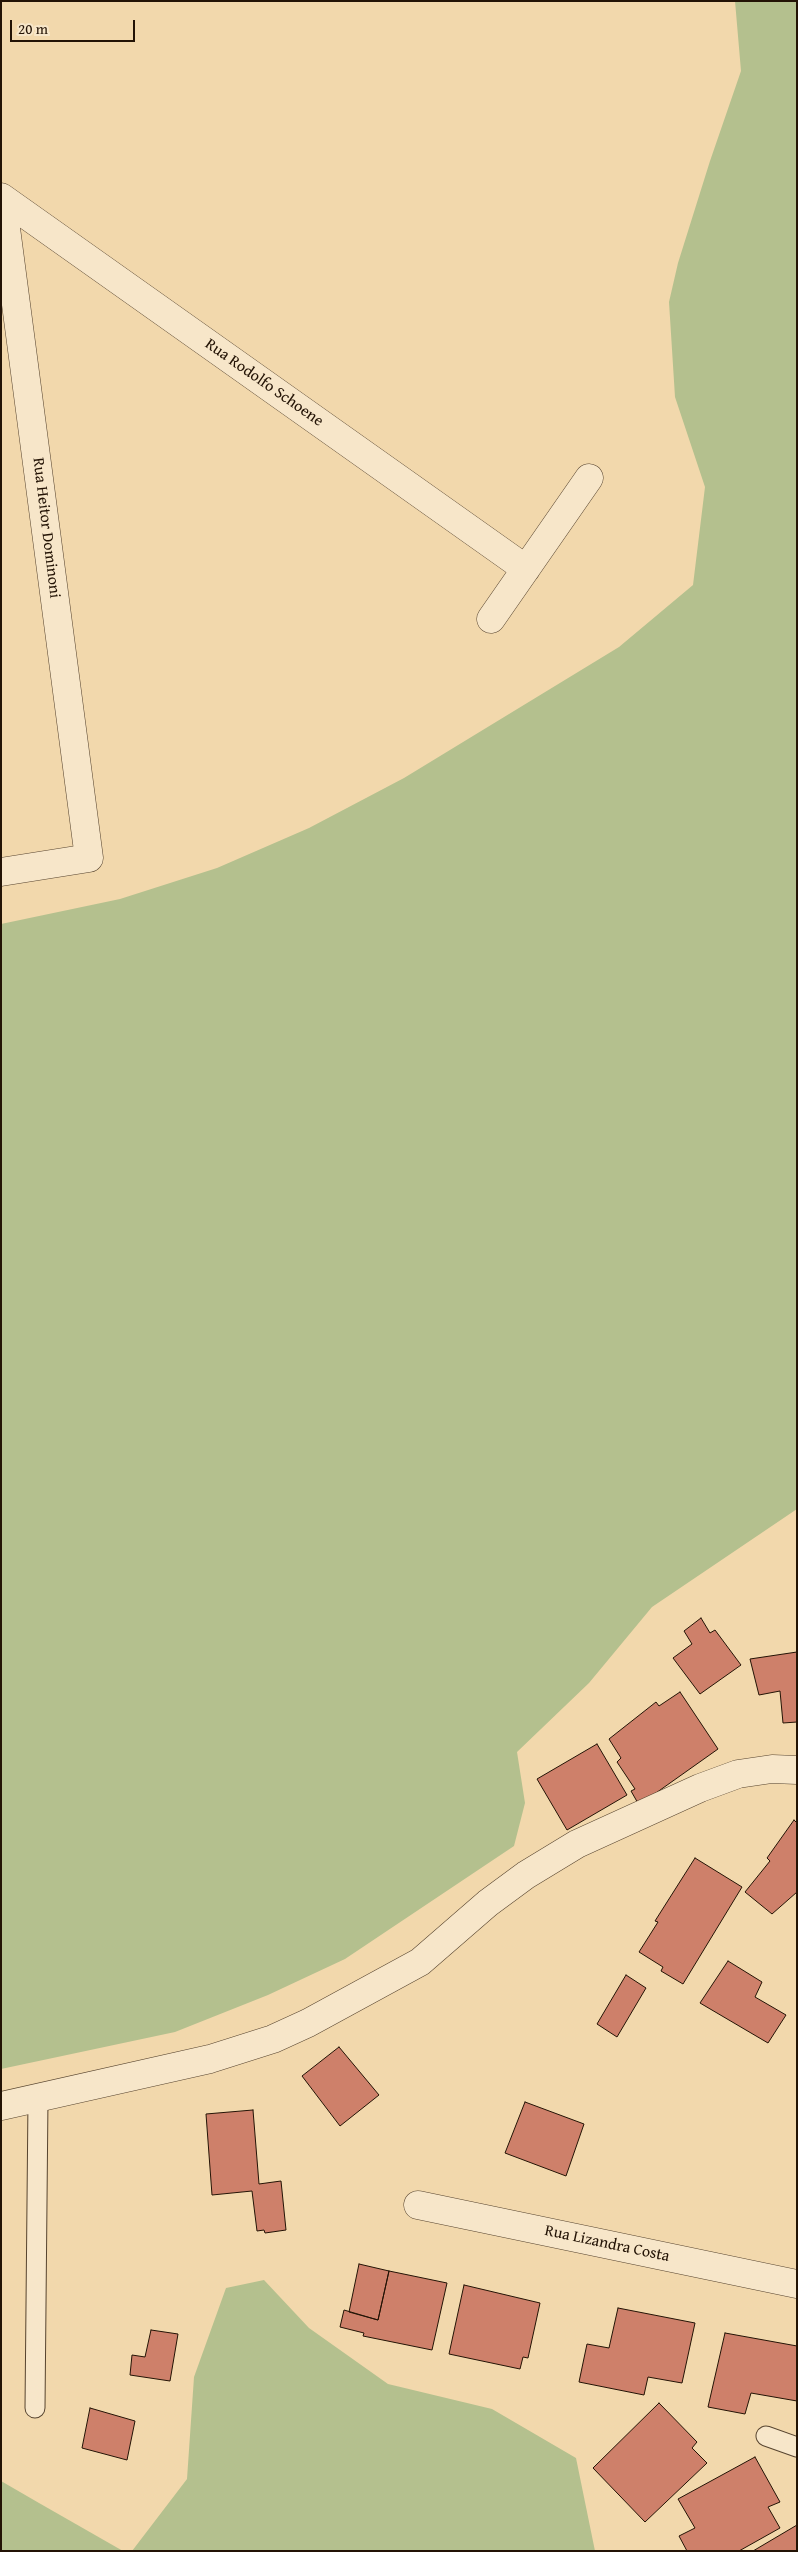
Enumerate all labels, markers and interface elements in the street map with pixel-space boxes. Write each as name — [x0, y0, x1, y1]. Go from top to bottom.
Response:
scale bar — [12, 10, 138, 42]
text: 20 m — [18, 18, 48, 39]
street label: Rua Rodolfo Schoene — [201, 335, 327, 431]
street label: Rua Heitor Dominoni — [28, 457, 64, 599]
street label: Rua Lizandra Costa — [543, 2221, 671, 2267]

